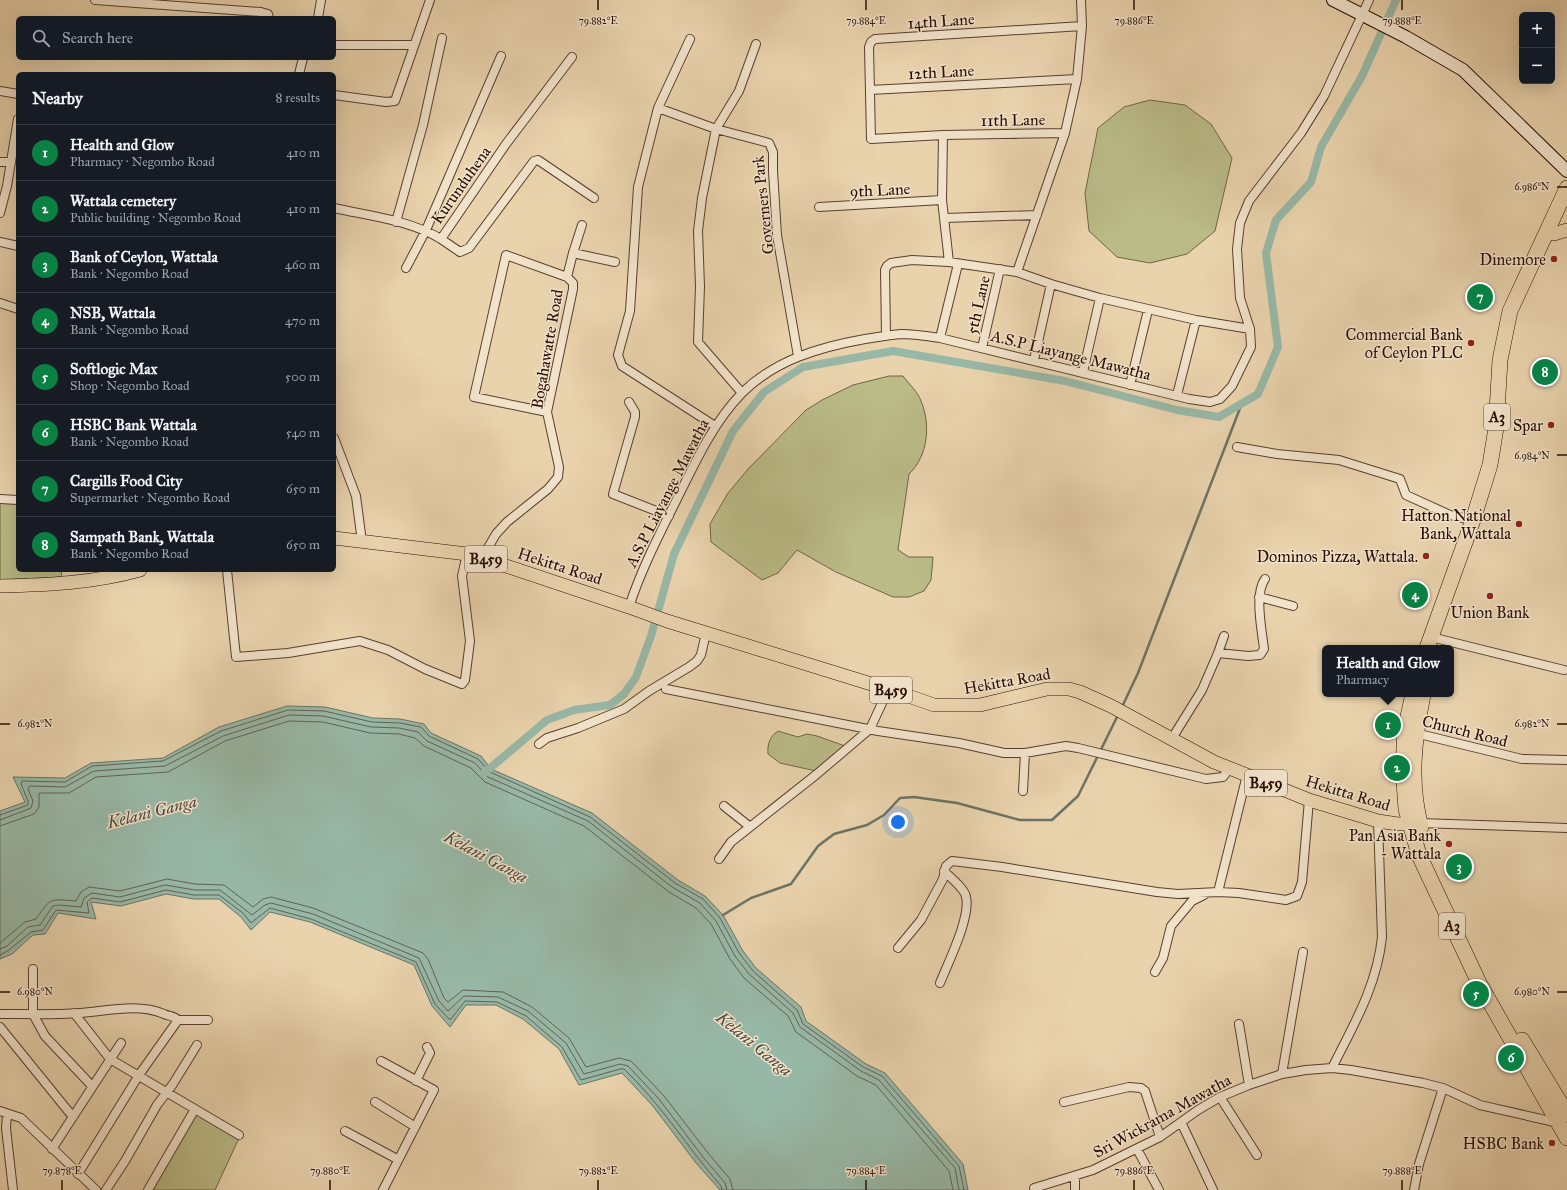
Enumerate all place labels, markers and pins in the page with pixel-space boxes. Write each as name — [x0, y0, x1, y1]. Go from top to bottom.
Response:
place label: Dinemore — [1480, 250, 1546, 269]
marker: Dinemore — [1549, 254, 1559, 264]
pin: 7 — [1467, 282, 1493, 312]
place label: Commercial Bank of Ceylon PLC — [1345, 325, 1464, 362]
marker: Commercial Bank of Ceylon PLC — [1466, 338, 1476, 348]
pin: 8 — [1532, 357, 1558, 387]
place label: Spar — [1513, 416, 1543, 435]
marker: Spar — [1546, 420, 1556, 430]
place label: Hatton National Bank, Wattala — [1401, 506, 1512, 543]
marker: Hatton National Bank, Wattala — [1514, 519, 1524, 529]
place label: Dominos Pizza, Wattala. — [1256, 547, 1418, 566]
marker: Dominos Pizza, Wattala. — [1421, 551, 1431, 561]
pin: 4 — [1402, 580, 1428, 610]
marker: Union Bank — [1485, 591, 1495, 601]
place label: Union Bank — [1451, 603, 1530, 622]
pin: 1 — [1375, 710, 1401, 740]
pin: 2 — [1384, 753, 1410, 783]
place label: Pan Asia Bank - Wattala — [1349, 826, 1442, 863]
marker: Pan Asia Bank - Wattala — [1444, 839, 1454, 849]
pin: 3 — [1446, 852, 1472, 882]
pin: 5 — [1463, 979, 1489, 1009]
pin: 6 — [1498, 1043, 1524, 1073]
place label: HSBC Bank — [1463, 1134, 1545, 1153]
marker: HSBC Bank — [1547, 1138, 1557, 1148]

